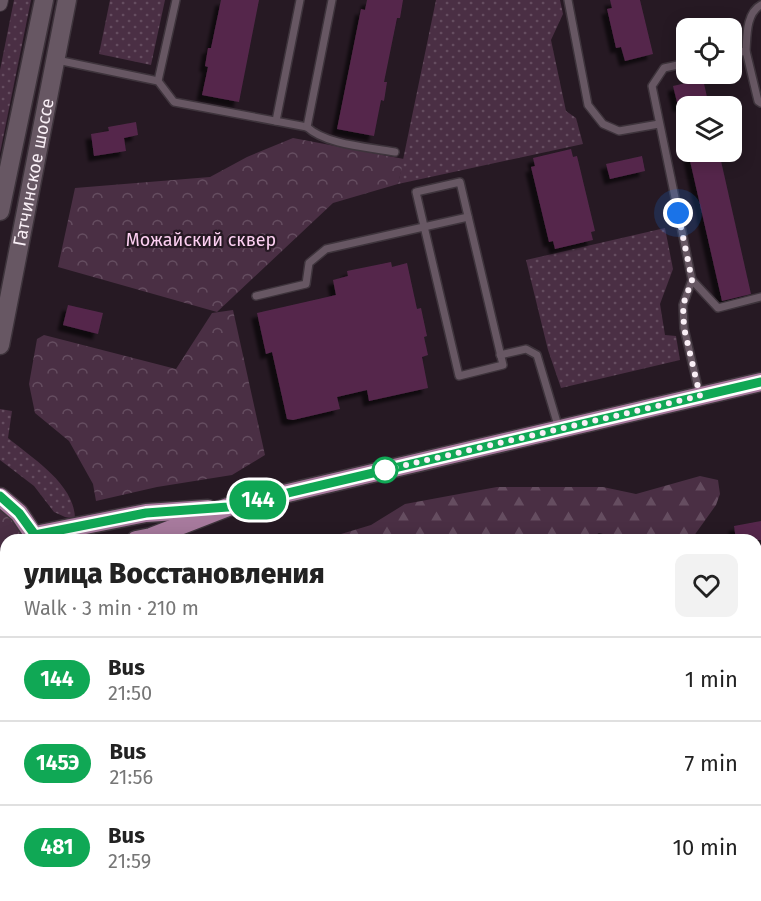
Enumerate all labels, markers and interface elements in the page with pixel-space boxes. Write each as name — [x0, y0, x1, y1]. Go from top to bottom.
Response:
map controls — [676, 18, 742, 162]
button: locate — [676, 18, 742, 84]
street label: Гатчинское шоссе — [8, 96, 59, 248]
button: layers — [676, 96, 742, 162]
your location — [663, 198, 693, 228]
park label: Можайский сквер — [126, 229, 276, 251]
unlabelled marker — [372, 457, 398, 483]
line badge: 144 — [224, 480, 292, 520]
text: 144 — [241, 487, 275, 513]
button: heart — [675, 554, 738, 617]
text: улица Восстановления — [24, 557, 325, 590]
text: Walk · 3 min · 210 m — [24, 596, 199, 620]
text: Bus — [108, 654, 145, 681]
text: 144 — [40, 666, 74, 692]
text: 1 min — [685, 666, 738, 693]
text: 21:50 — [108, 681, 152, 705]
text: Bus — [109, 738, 146, 765]
text: 145Э — [36, 750, 79, 776]
text: 7 min — [684, 750, 738, 777]
text: 21:56 — [109, 765, 153, 789]
text: Bus — [108, 822, 145, 849]
text: 481 — [40, 834, 74, 860]
text: 10 min — [672, 834, 738, 861]
text: 21:59 — [108, 849, 151, 873]

